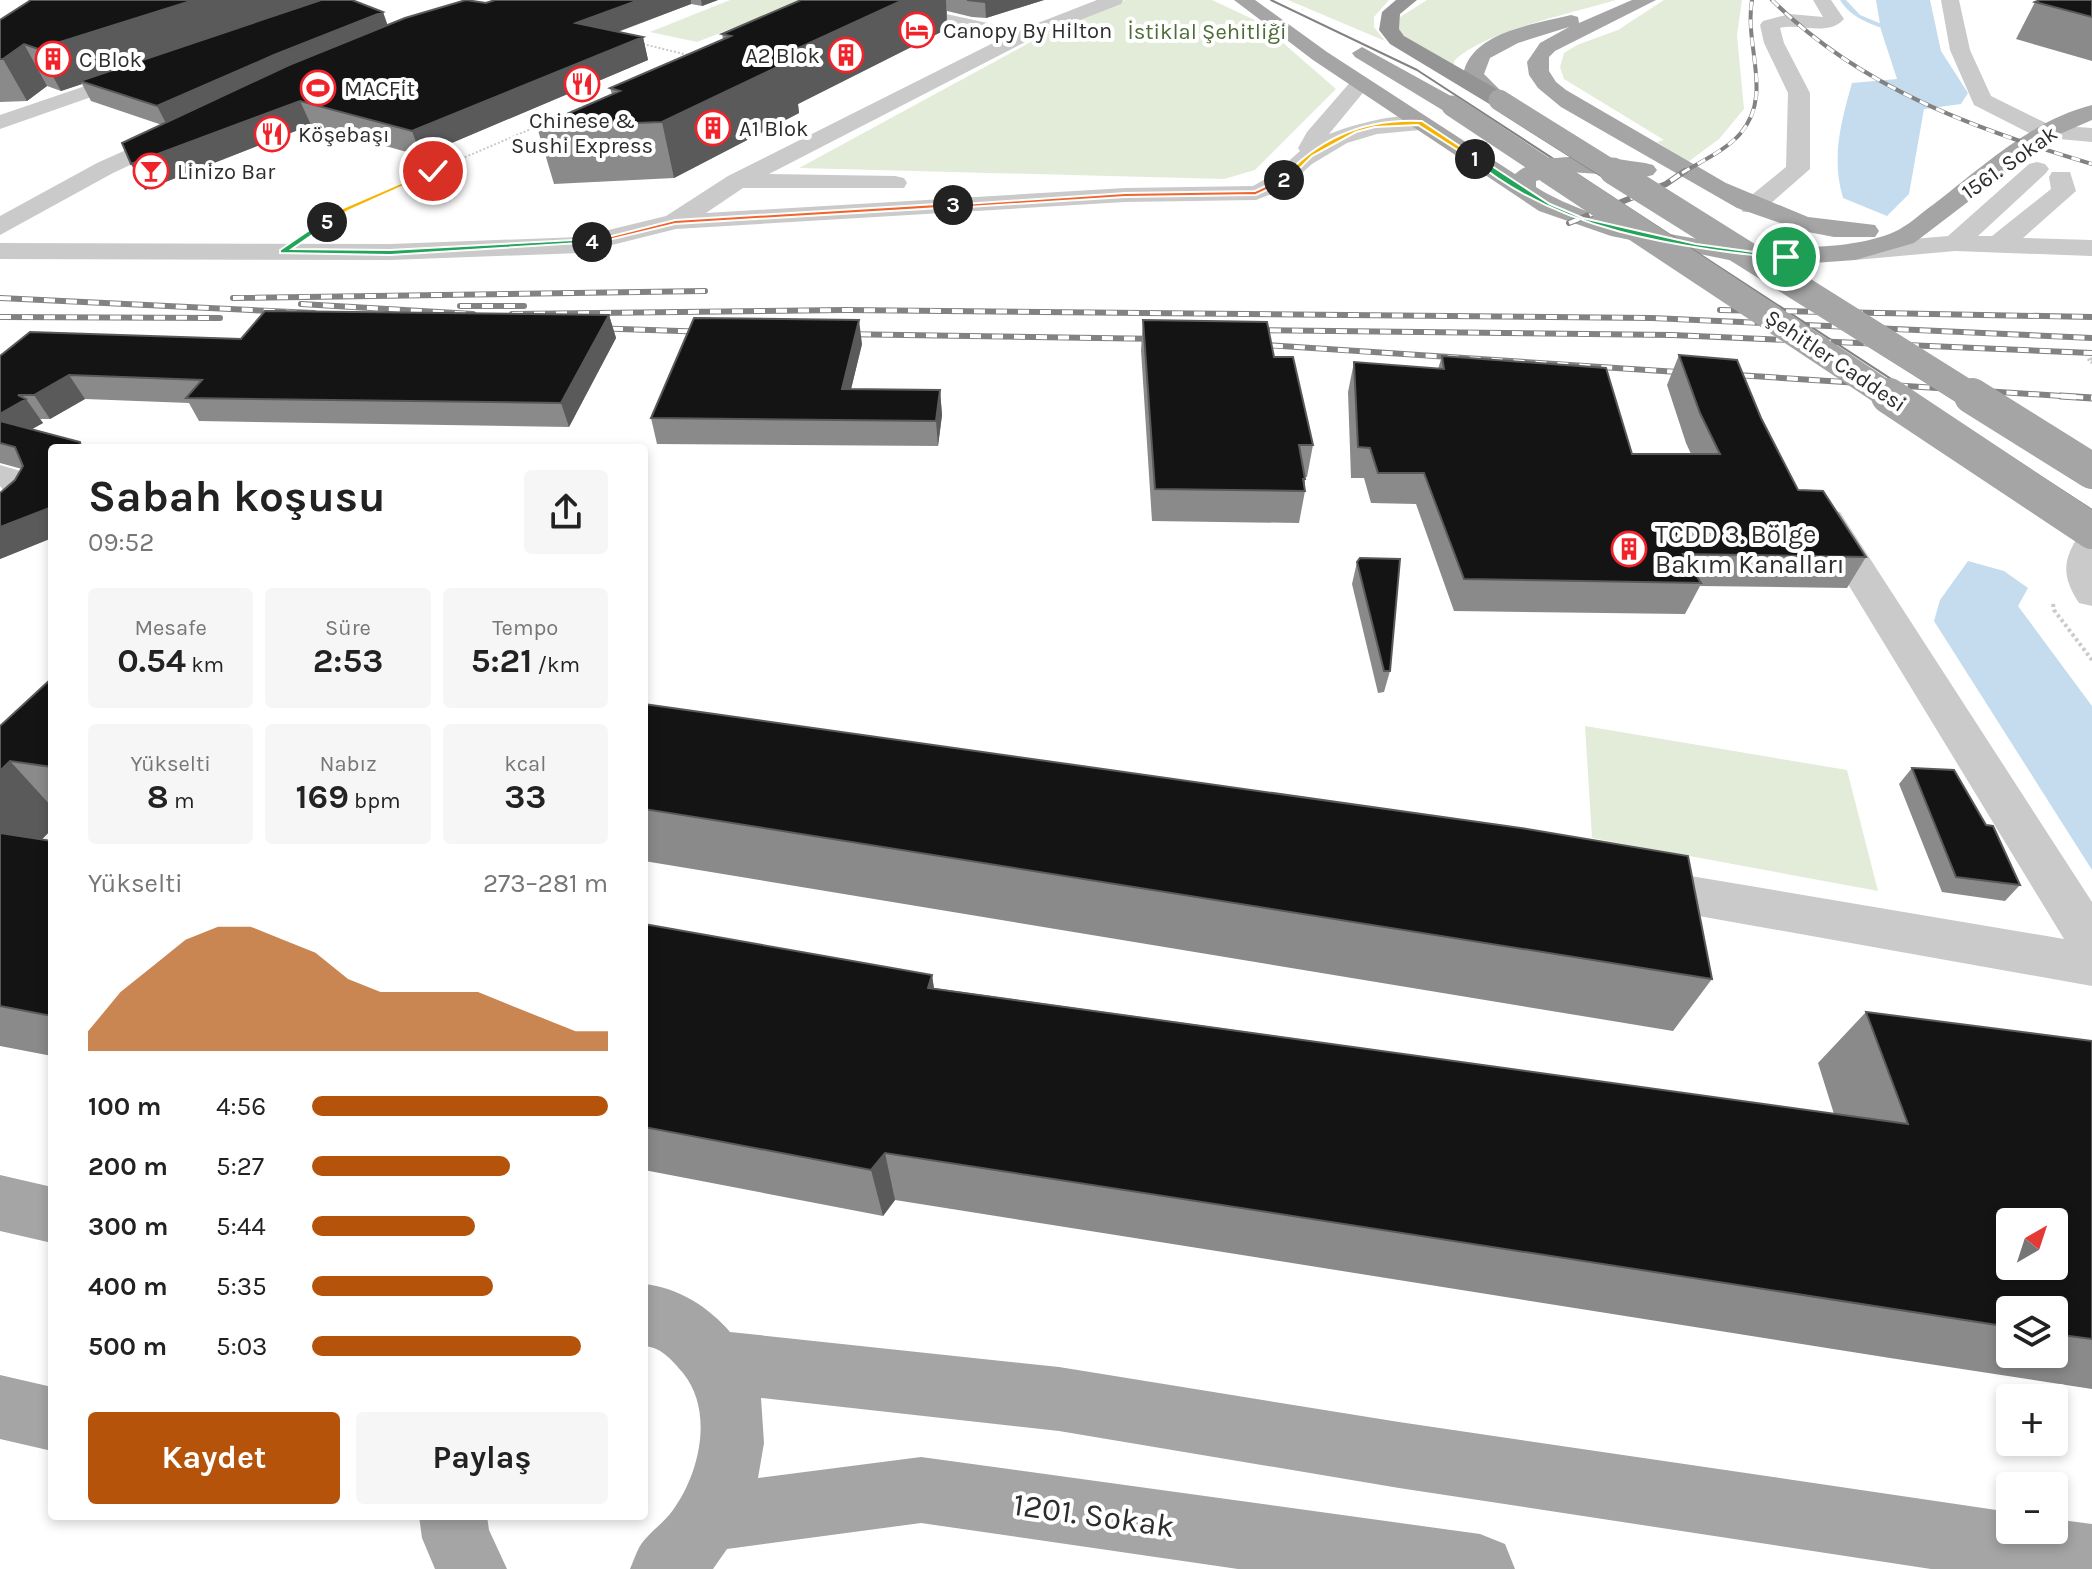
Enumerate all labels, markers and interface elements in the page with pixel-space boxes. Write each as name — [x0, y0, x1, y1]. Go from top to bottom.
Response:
hotel icon: Canopy By Hilton — [898, 11, 936, 49]
place label: Canopy By Hilton — [943, 18, 1112, 44]
park label: İstiklal Şehitliği — [1128, 19, 1287, 45]
building icon: A2 Blok — [827, 36, 865, 74]
building icon: C Blok — [34, 40, 72, 78]
place label: A2 Blok — [745, 43, 820, 69]
place label: C Blok — [79, 47, 142, 73]
restaurant icon: Chinese & Sushi Express — [563, 65, 601, 103]
sports icon: MACFit — [299, 69, 337, 107]
place label: MACFit — [344, 76, 415, 102]
place label: Chinese & Sushi Express — [511, 108, 653, 159]
building icon: A1 Blok — [694, 109, 732, 147]
restaurant icon: Köşebaşı — [253, 115, 291, 153]
place label: A1 Blok — [739, 116, 808, 142]
street label: 1561. Sokak — [1957, 120, 2062, 205]
place label: Köşebaşı — [298, 122, 390, 148]
pin — [399, 137, 467, 205]
pin: 1 — [1455, 139, 1495, 179]
text: 1 — [1471, 146, 1479, 172]
icon: check — [411, 149, 455, 193]
bar icon: Linizo Bar — [132, 152, 170, 190]
place label: Linizo Bar — [177, 159, 275, 185]
pin: 2 — [1264, 160, 1304, 200]
text: 2 — [1277, 167, 1291, 193]
pin: 3 — [933, 185, 973, 225]
text: 3 — [946, 192, 960, 218]
pin: 5 — [307, 202, 347, 242]
text: 5 — [321, 209, 333, 235]
pin: 4 — [572, 222, 612, 262]
pin — [1752, 223, 1820, 291]
text: 4 — [585, 229, 599, 255]
icon: arrive — [1764, 235, 1808, 279]
street label: Şehitler Caddesi — [1760, 304, 1911, 418]
button: share — [524, 470, 608, 554]
text: Sabah koşusu — [88, 471, 386, 522]
place label: TCDD 3. Bölge Bakım Kanalları — [1655, 519, 1845, 580]
text: 09:52 — [88, 527, 154, 558]
building icon: TCDD 3. Bölge Bakım Kanalları — [1610, 530, 1648, 568]
text: Mesafe — [134, 615, 207, 641]
text: Süre — [325, 615, 371, 641]
text: Tempo — [492, 615, 558, 641]
text: 0.54 — [117, 641, 186, 681]
text: 2:53 — [313, 641, 383, 681]
text: 5:21 — [471, 641, 532, 681]
text: km — [186, 652, 224, 678]
text: /km — [532, 652, 580, 678]
text: Yükselti — [131, 751, 211, 777]
text: Nabız — [319, 751, 377, 777]
text: kcal — [504, 751, 546, 777]
text: 8 — [147, 777, 169, 817]
text: 169 — [295, 777, 349, 817]
text: 33 — [504, 777, 546, 817]
text: m — [169, 788, 195, 814]
text: bpm — [349, 788, 401, 814]
text: Yükselti — [88, 868, 183, 899]
text: 273–281 m — [483, 868, 608, 899]
text: 100 m — [88, 1091, 161, 1122]
text: 4:56 — [216, 1091, 266, 1122]
text: 200 m — [88, 1151, 168, 1182]
text: 5:27 — [216, 1151, 264, 1182]
north arrow — [1996, 1208, 2068, 1280]
map controls — [1996, 1208, 2068, 1544]
text: 300 m — [88, 1211, 168, 1242]
text: 5:44 — [216, 1211, 266, 1242]
text: 400 m — [88, 1271, 168, 1302]
text: 5:35 — [216, 1271, 267, 1302]
button: layers — [1996, 1296, 2068, 1368]
text: 500 m — [88, 1331, 167, 1362]
text: 5:03 — [216, 1331, 267, 1362]
button: + — [1996, 1384, 2068, 1456]
button: Kaydet — [88, 1412, 340, 1504]
button: Paylaş — [356, 1412, 608, 1504]
button: − — [1996, 1472, 2068, 1544]
street label: 1201. Sokak — [1011, 1486, 1177, 1545]

